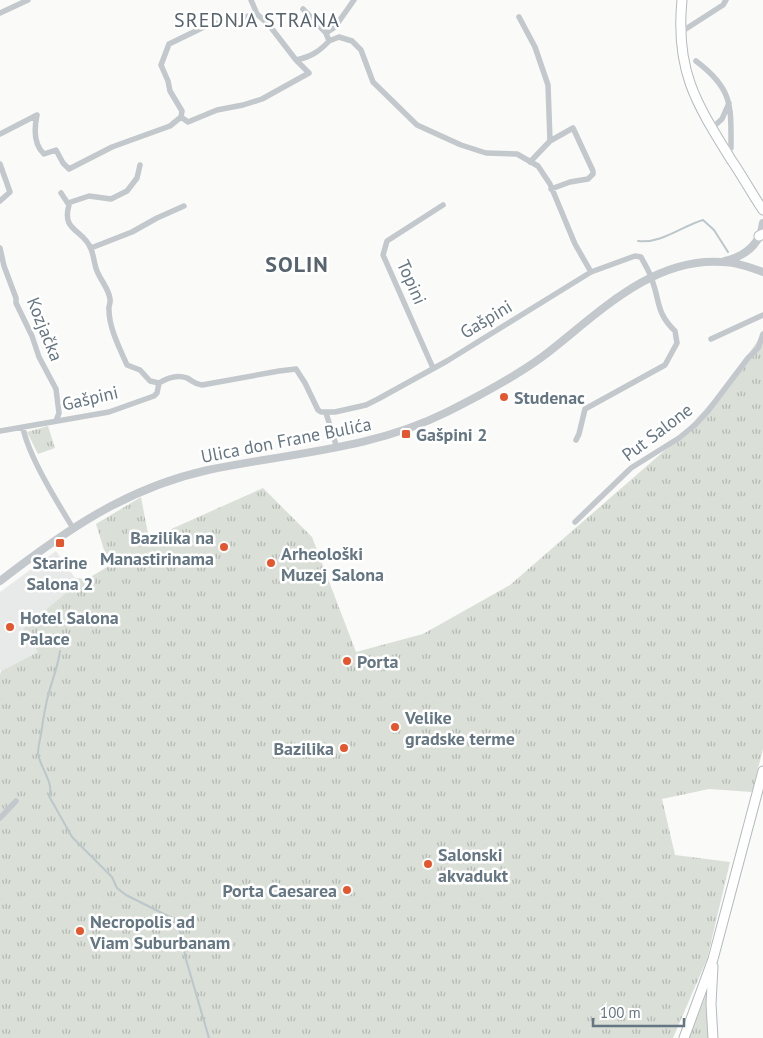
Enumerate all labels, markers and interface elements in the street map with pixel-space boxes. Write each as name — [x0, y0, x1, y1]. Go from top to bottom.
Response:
district label: SREDNJA STRANA — [174, 7, 340, 33]
district label: SOLIN — [265, 250, 329, 278]
street label: Topini — [392, 256, 432, 308]
street label: Kozjačka — [22, 294, 68, 364]
street label: Gašpini — [456, 295, 516, 343]
street label: Gašpini — [60, 380, 120, 416]
place label: Studenac — [514, 386, 585, 409]
marker: Studenac — [498, 391, 510, 403]
street label: Put Salone — [617, 398, 697, 466]
street label: Ulica don Frane Bulića — [199, 412, 373, 468]
place label: Gašpini 2 — [416, 423, 487, 446]
marker: Gašpini 2 — [400, 428, 412, 440]
place label: Bazilika na Manastirinama — [100, 526, 214, 570]
marker: Starine Salona 2 — [54, 537, 66, 549]
marker: Bazilika na Manastirinama — [218, 541, 230, 553]
place label: Arheološki Muzej Salona — [281, 542, 384, 586]
place label: Starine Salona 2 — [27, 551, 93, 595]
marker: Arheološki Muzej Salona — [265, 557, 277, 569]
place label: Hotel Salona Palace — [20, 606, 119, 650]
marker: Hotel Salona Palace — [4, 621, 16, 633]
place label: Porta — [357, 650, 398, 673]
marker: Porta — [341, 655, 353, 667]
place label: Velike gradske terme — [404, 706, 515, 750]
marker: Velike gradske terme — [389, 721, 401, 733]
place label: Bazilika — [273, 737, 334, 760]
marker: Bazilika — [338, 742, 350, 754]
place label: Salonski akvadukt — [438, 843, 509, 887]
marker: Salonski akvadukt — [422, 858, 434, 870]
place label: Porta Caesarea — [222, 879, 337, 902]
marker: Porta Caesarea — [341, 884, 353, 896]
place label: Necropolis ad Viam Suburbanam — [89, 910, 230, 954]
marker: Necropolis ad Viam Suburbanam — [74, 925, 86, 937]
scale bar — [593, 996, 684, 1028]
text: 100 m — [600, 1003, 641, 1022]

